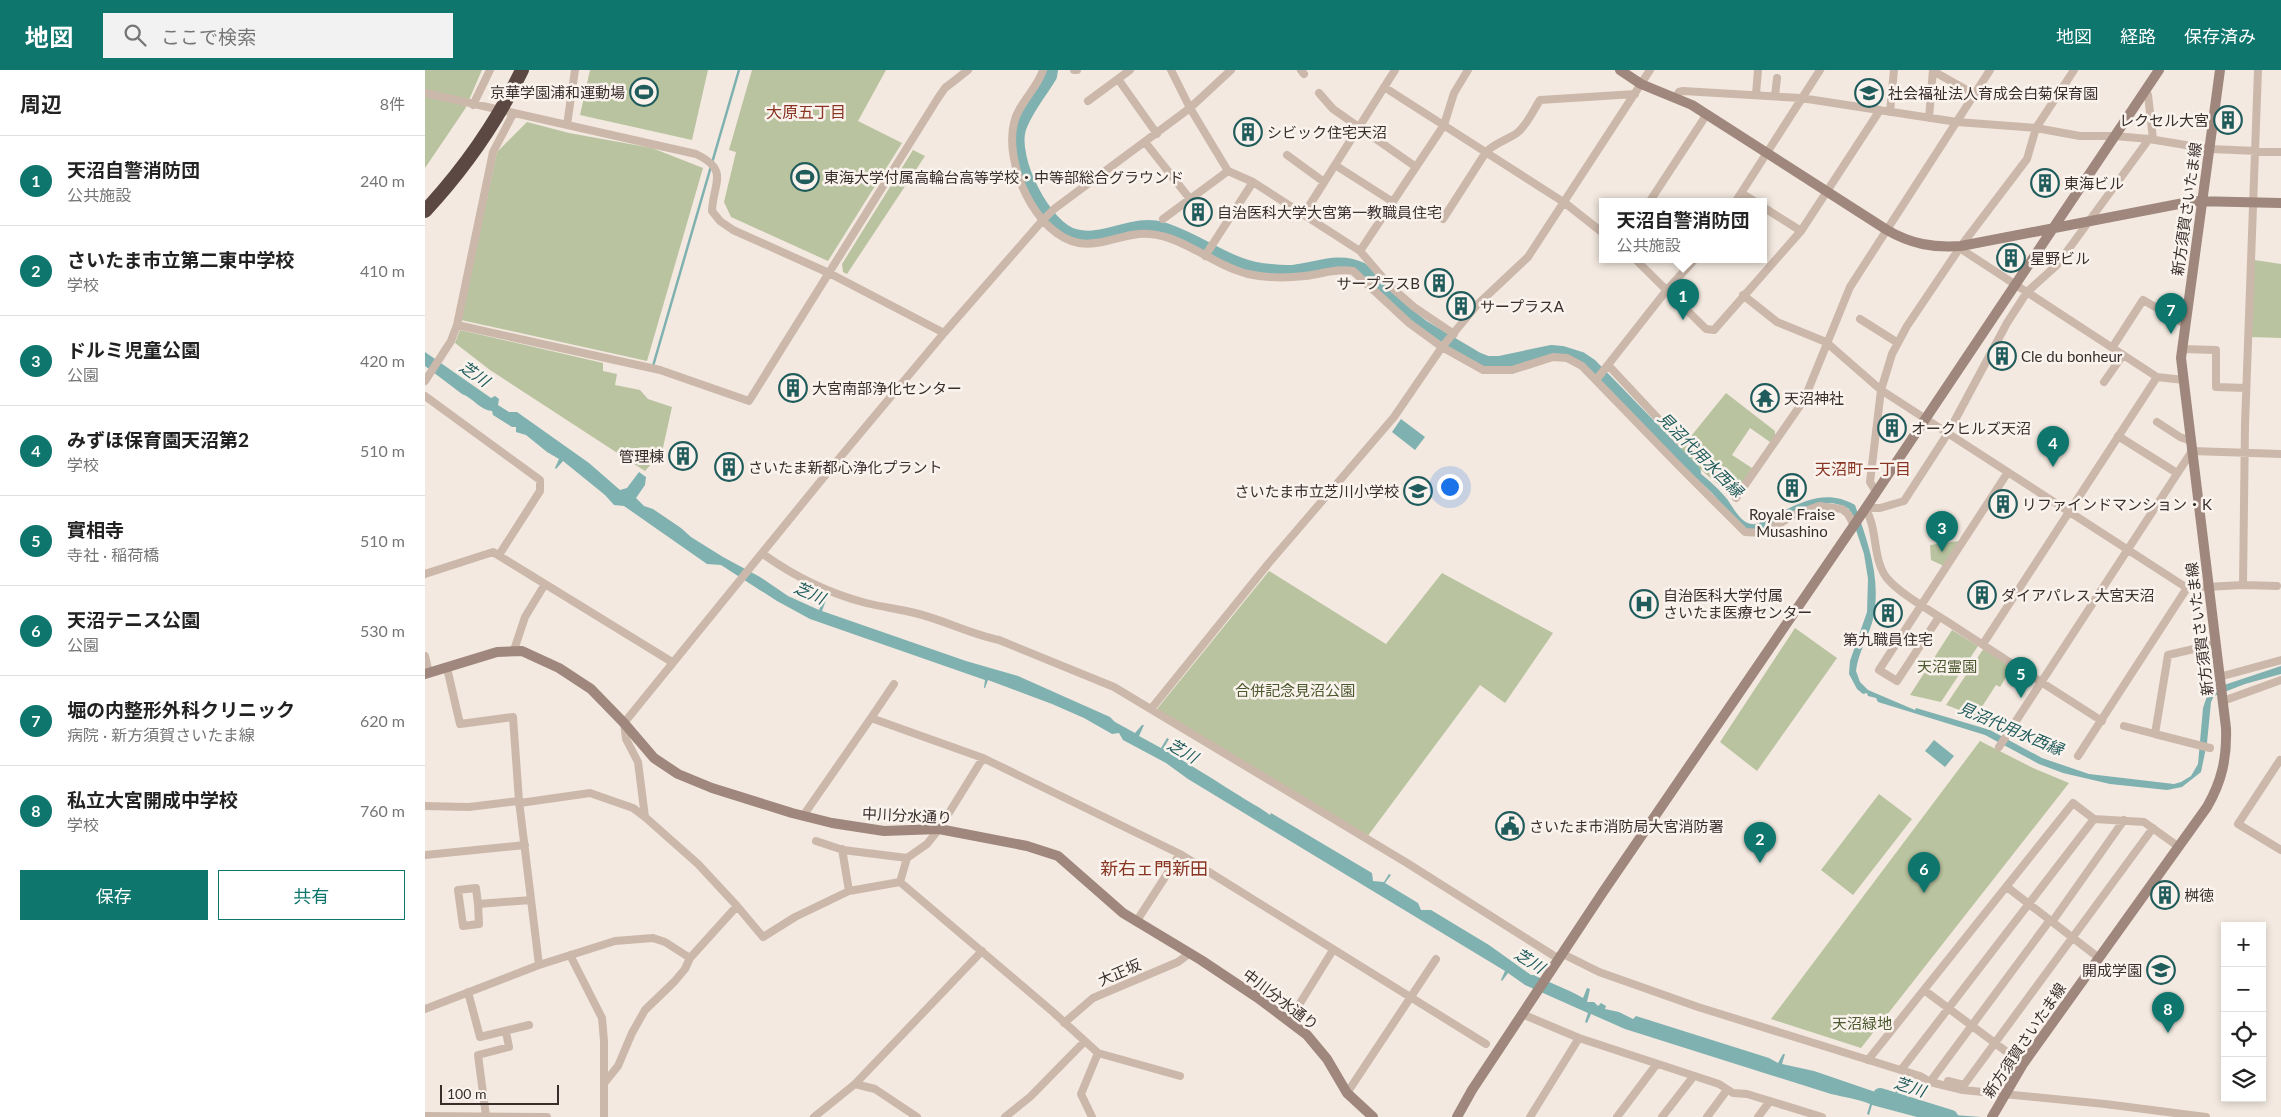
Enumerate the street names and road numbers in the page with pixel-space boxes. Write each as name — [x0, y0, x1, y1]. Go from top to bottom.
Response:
street label: 新方須賀さいたま線 — [2168, 141, 2204, 277]
street label: 新方須賀さいたま線 — [2182, 561, 2216, 697]
street label: 中川分水通り — [862, 804, 952, 826]
street label: 大正坂 — [1095, 955, 1143, 989]
street label: 中川分水通り — [1240, 965, 1322, 1033]
street label: 新方須賀さいたま線 — [1979, 979, 2069, 1101]

